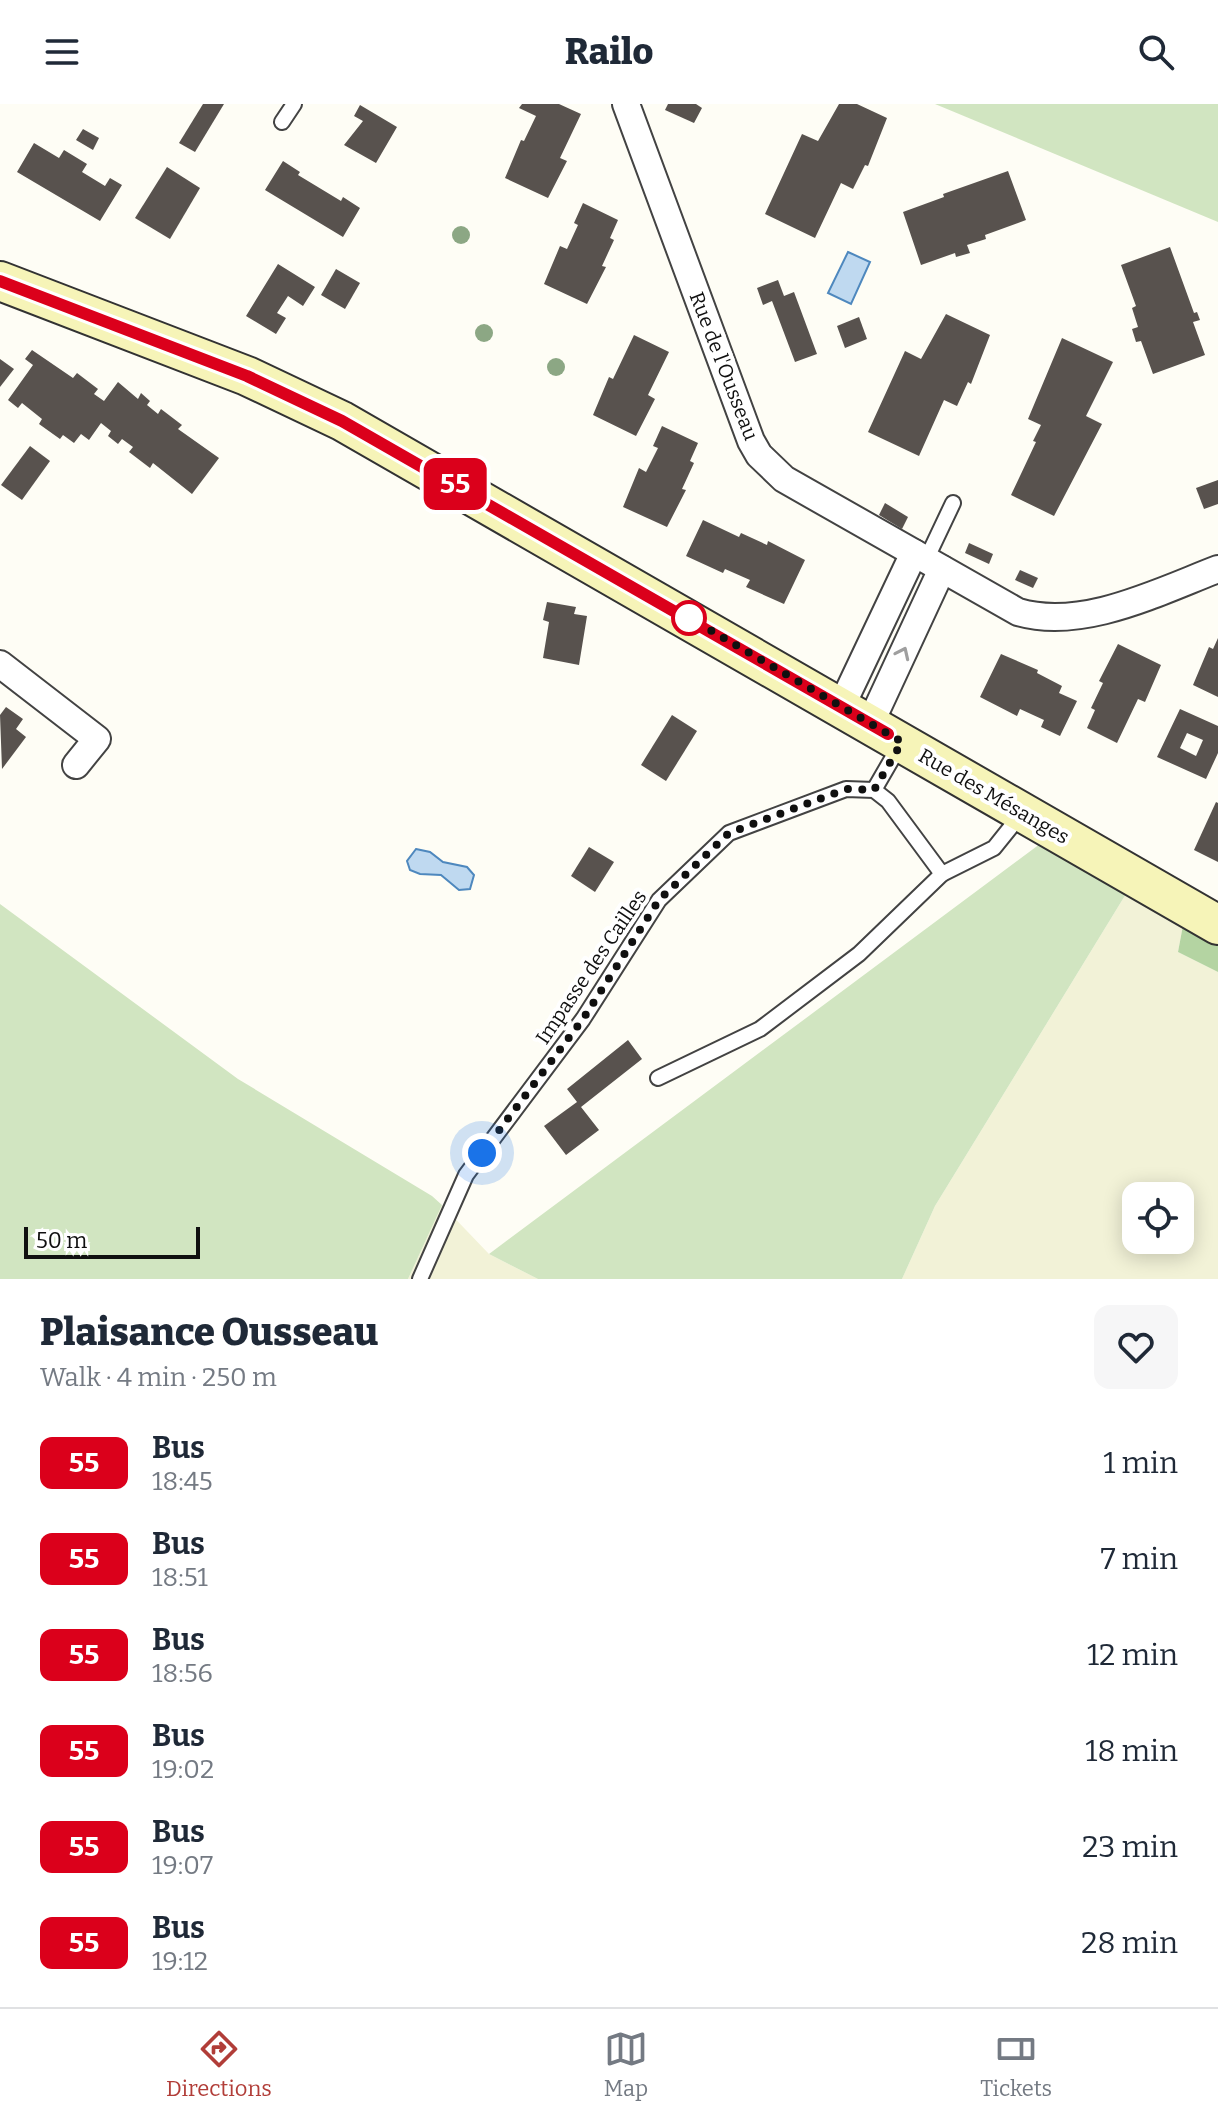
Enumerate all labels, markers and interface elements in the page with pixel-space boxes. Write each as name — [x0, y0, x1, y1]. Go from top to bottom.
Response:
icon: menu — [40, 30, 84, 74]
text: Railo — [565, 30, 653, 74]
icon: search — [1134, 30, 1178, 74]
street label: Rue de l'Ousseau — [685, 288, 763, 444]
line badge: 55 — [419, 458, 491, 510]
text: 55 — [440, 467, 470, 500]
unlabelled marker — [672, 601, 706, 635]
one-way arrow — [893, 646, 909, 661]
street label: Rue des Mésanges — [915, 743, 1073, 849]
street label: Impasse des Cailles — [530, 885, 652, 1049]
your location — [462, 1133, 502, 1173]
map controls — [1122, 1182, 1194, 1254]
button: locate — [1122, 1182, 1194, 1254]
scale bar — [24, 1223, 200, 1259]
text: 50 m — [36, 1227, 87, 1254]
button: heart — [1094, 1305, 1178, 1389]
text: Plaisance Ousseau — [40, 1309, 378, 1355]
text: Walk · 4 min · 250 m — [40, 1362, 277, 1393]
text: Bus — [152, 1430, 205, 1466]
text: 1 min — [1103, 1445, 1178, 1481]
text: 55 — [69, 1446, 99, 1479]
text: 18:45 — [152, 1466, 213, 1497]
text: Bus — [152, 1526, 205, 1562]
text: 7 min — [1100, 1541, 1178, 1577]
text: 55 — [69, 1542, 99, 1575]
text: 18:51 — [152, 1562, 208, 1593]
text: Bus — [152, 1622, 205, 1658]
text: 12 min — [1087, 1637, 1178, 1673]
text: 55 — [69, 1638, 99, 1671]
text: 18:56 — [152, 1658, 213, 1689]
text: Bus — [152, 1718, 205, 1754]
text: 18 min — [1085, 1733, 1178, 1769]
text: 55 — [69, 1734, 99, 1767]
text: 19:02 — [152, 1754, 214, 1785]
text: Bus — [152, 1814, 205, 1850]
text: 23 min — [1082, 1829, 1178, 1865]
text: 55 — [69, 1830, 99, 1863]
text: 19:07 — [152, 1850, 213, 1881]
text: Bus — [152, 1910, 205, 1946]
text: 28 min — [1081, 1925, 1178, 1961]
text: 55 — [69, 1926, 99, 1959]
text: 19:12 — [152, 1946, 208, 1977]
tab: Directions — [166, 2027, 272, 2102]
tab: Map — [604, 2027, 648, 2102]
tab: Tickets — [980, 2027, 1052, 2102]

